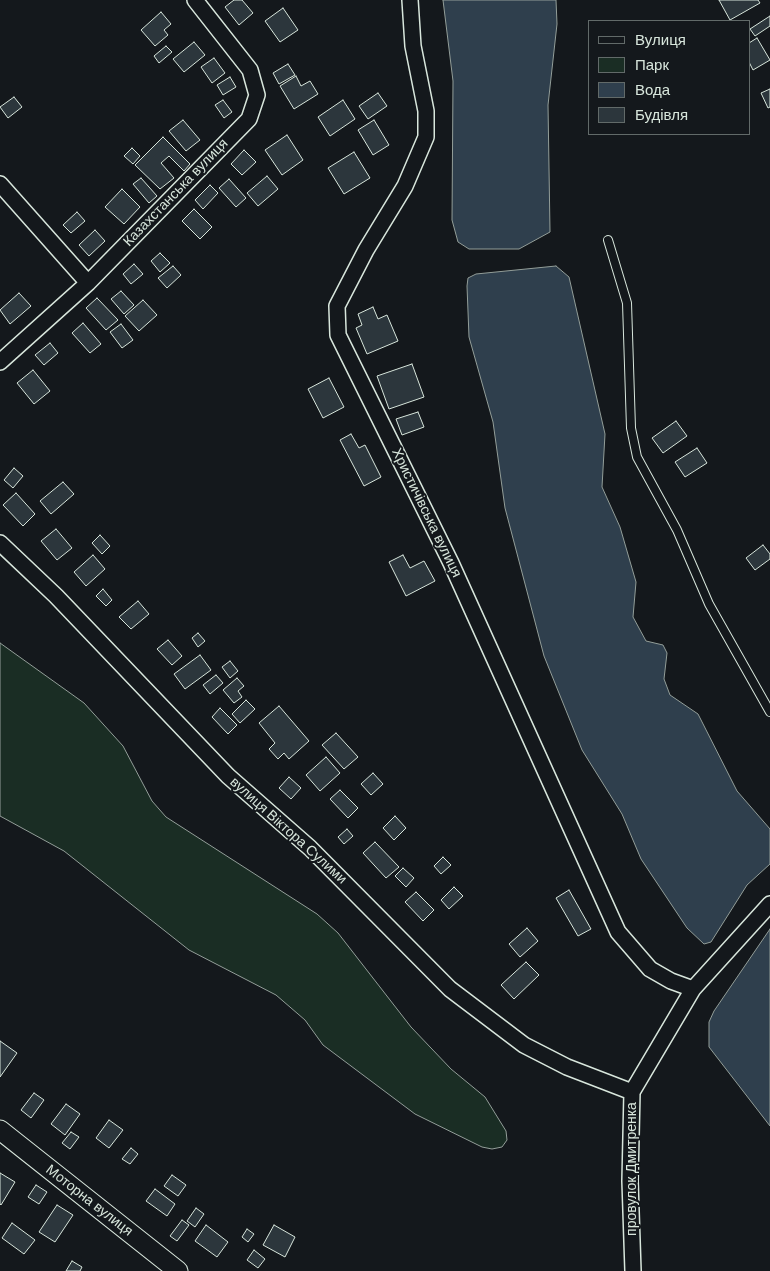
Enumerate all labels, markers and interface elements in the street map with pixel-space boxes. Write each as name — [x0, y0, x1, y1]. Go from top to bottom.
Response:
legend — [588, 20, 750, 135]
text: Вулиця — [635, 30, 686, 50]
text: Парк — [635, 55, 669, 75]
text: Вода — [635, 80, 670, 100]
text: Будівля — [635, 105, 688, 125]
street label: Казахстанська вулиця — [120, 136, 232, 250]
street label: Христичівська вулиця — [387, 446, 465, 580]
street label: вулиця Віктора Сулими — [226, 774, 350, 888]
street label: провулок Дмитренка — [624, 1102, 640, 1236]
street label: Моторна вулиця — [42, 1162, 136, 1240]

